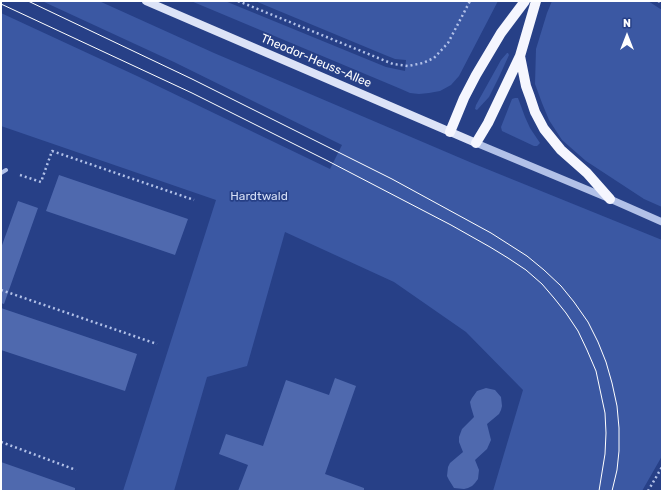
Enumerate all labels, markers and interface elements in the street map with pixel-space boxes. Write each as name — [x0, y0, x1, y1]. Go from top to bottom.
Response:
north arrow — [607, 16, 647, 56]
text: N — [623, 17, 631, 30]
street label: Theodor-Heuss-Allee — [258, 31, 374, 91]
park label: Hardtwald — [230, 190, 288, 204]

